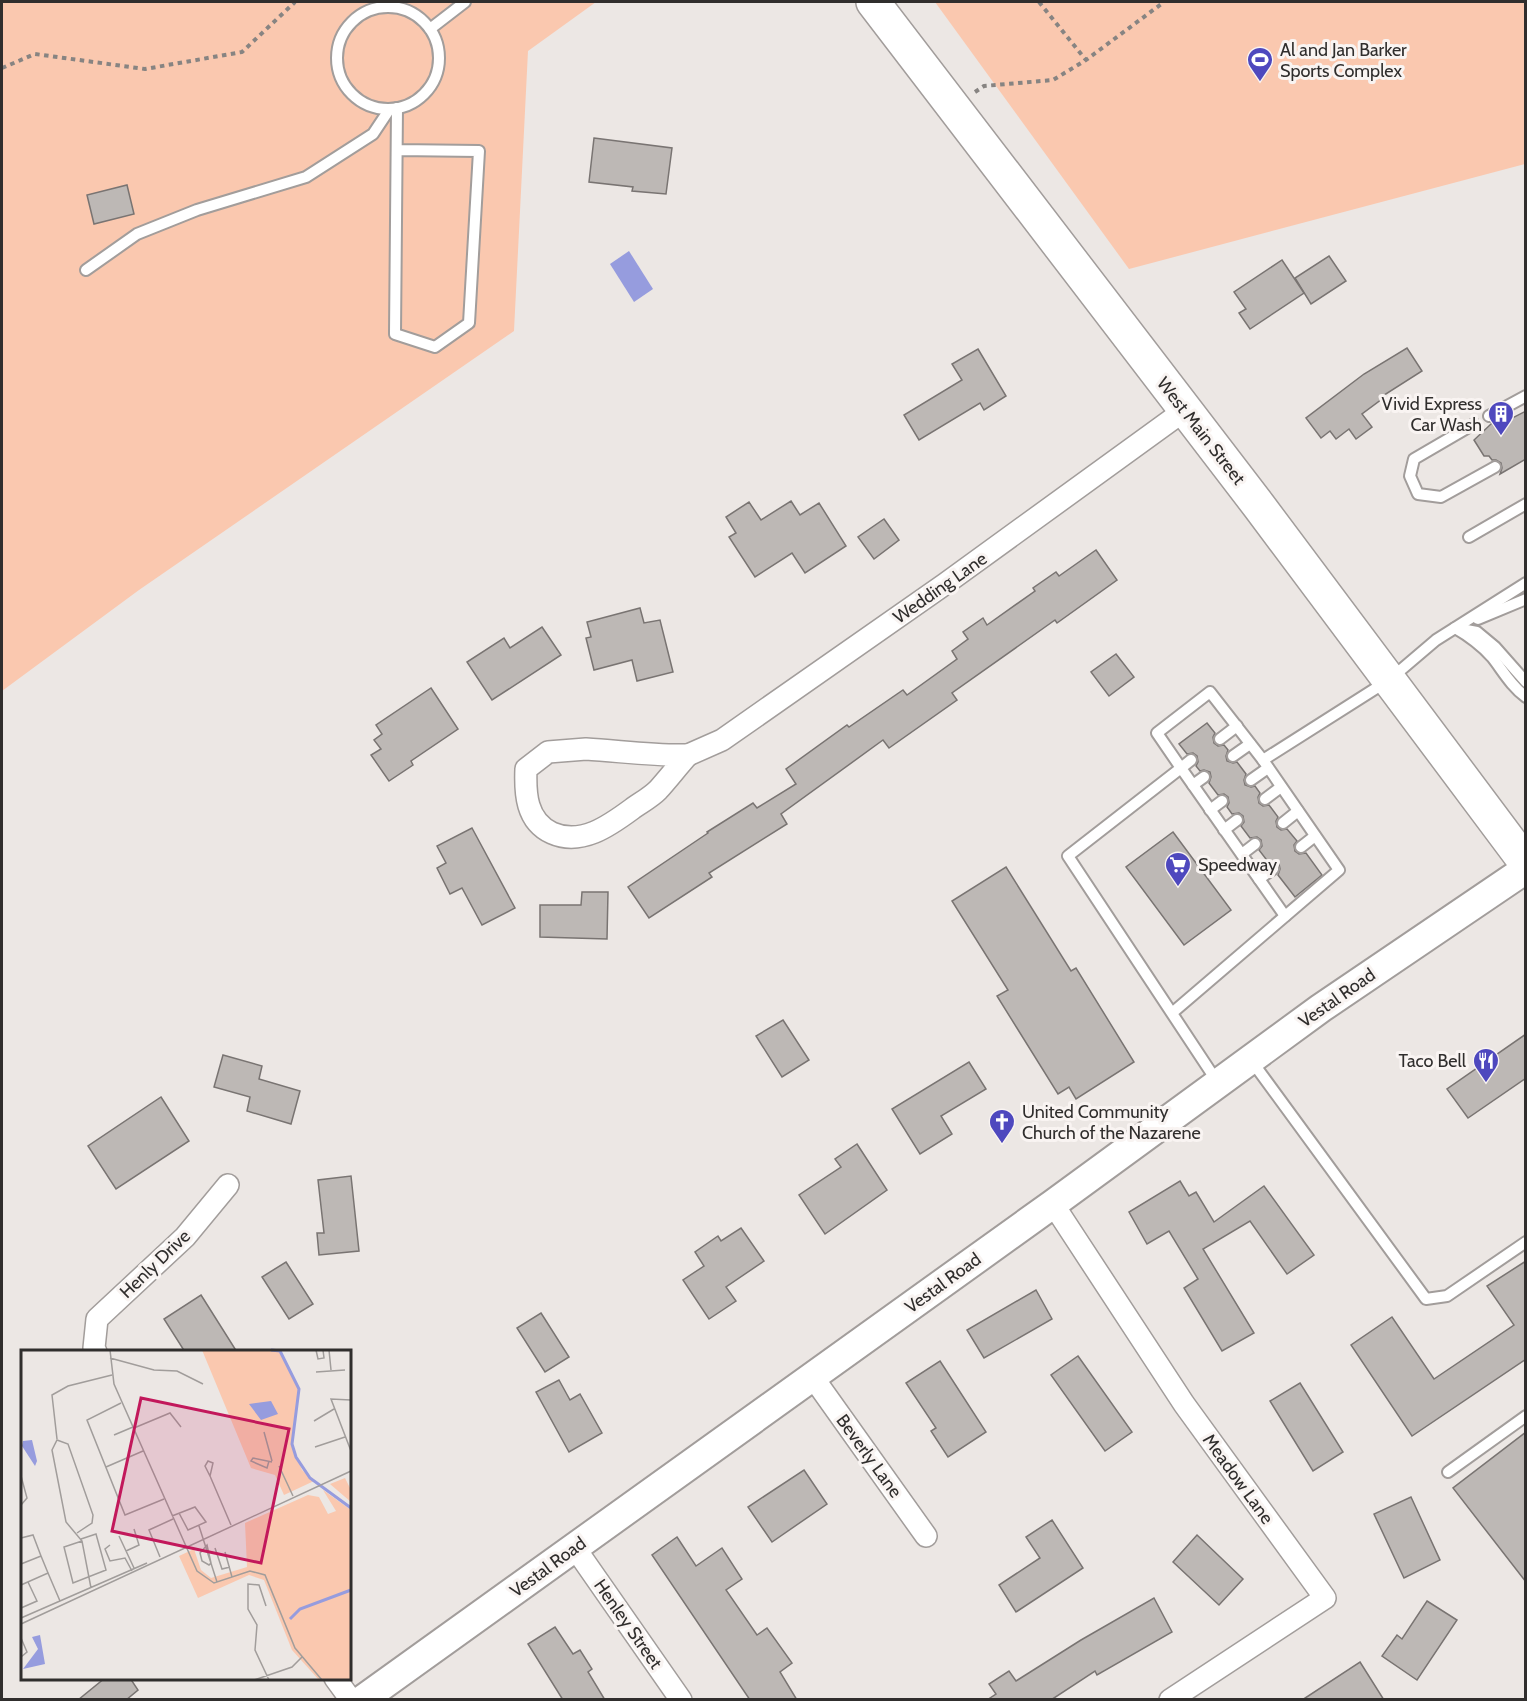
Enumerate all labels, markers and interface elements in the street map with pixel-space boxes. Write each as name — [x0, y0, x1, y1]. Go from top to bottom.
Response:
place label: Al and Jan Barker Sports Complex — [1280, 39, 1407, 82]
sports icon: Al and Jan Barker Sports Complex — [1245, 45, 1275, 83]
street label: West Main Street — [1152, 373, 1250, 489]
place label: Vivid Express Car Wash — [1382, 393, 1482, 436]
building icon: Vivid Express Car Wash — [1486, 399, 1516, 437]
street label: Wedding Lane — [889, 548, 991, 628]
supermarket icon: Speedway — [1163, 850, 1193, 888]
place label: Speedway — [1198, 854, 1277, 876]
street label: Vestal Road — [1294, 964, 1380, 1032]
restaurant icon: Taco Bell — [1471, 1046, 1501, 1084]
place label: Taco Bell — [1398, 1050, 1467, 1072]
place label: United Community Church of the Nazarene — [1022, 1101, 1201, 1144]
church icon: United Community Church of the Nazarene — [987, 1107, 1017, 1145]
street label: Henly Drive — [115, 1225, 195, 1303]
street label: Vestal Road — [901, 1248, 985, 1318]
inset map — [21, 1350, 351, 1680]
street label: Beverly Lane — [831, 1410, 907, 1502]
street label: Meadow Lane — [1198, 1430, 1278, 1528]
street label: Vestal Road — [506, 1532, 590, 1602]
street label: Henley Street — [589, 1575, 667, 1673]

